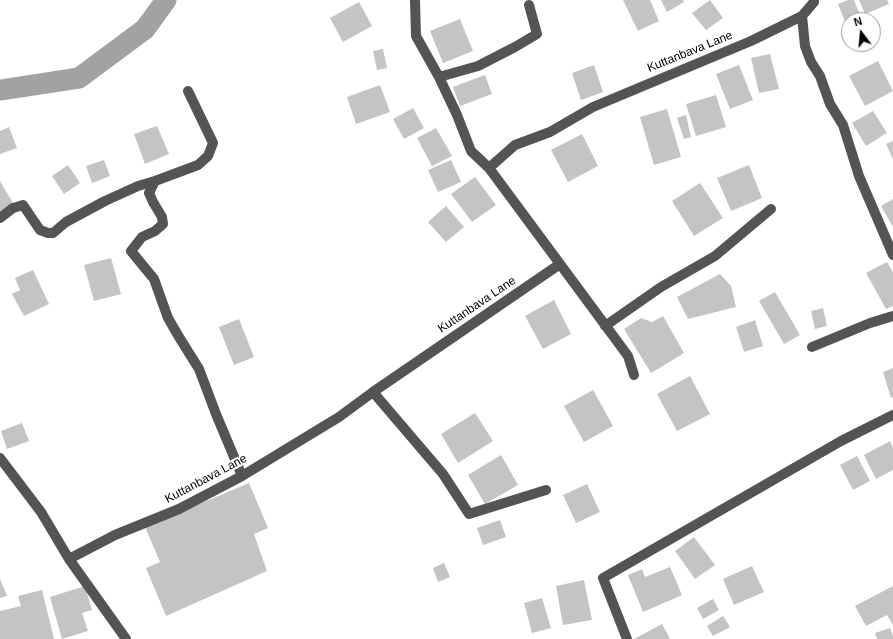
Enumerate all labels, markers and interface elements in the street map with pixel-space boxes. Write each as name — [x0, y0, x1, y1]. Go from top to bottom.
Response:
north arrow — [841, 12, 881, 52]
text: N — [852, 15, 863, 28]
street label: Kuttanbava Lane — [645, 28, 735, 76]
street label: Kuttanbava Lane — [435, 274, 519, 336]
street label: Kuttanbava Lane — [163, 451, 249, 507]

